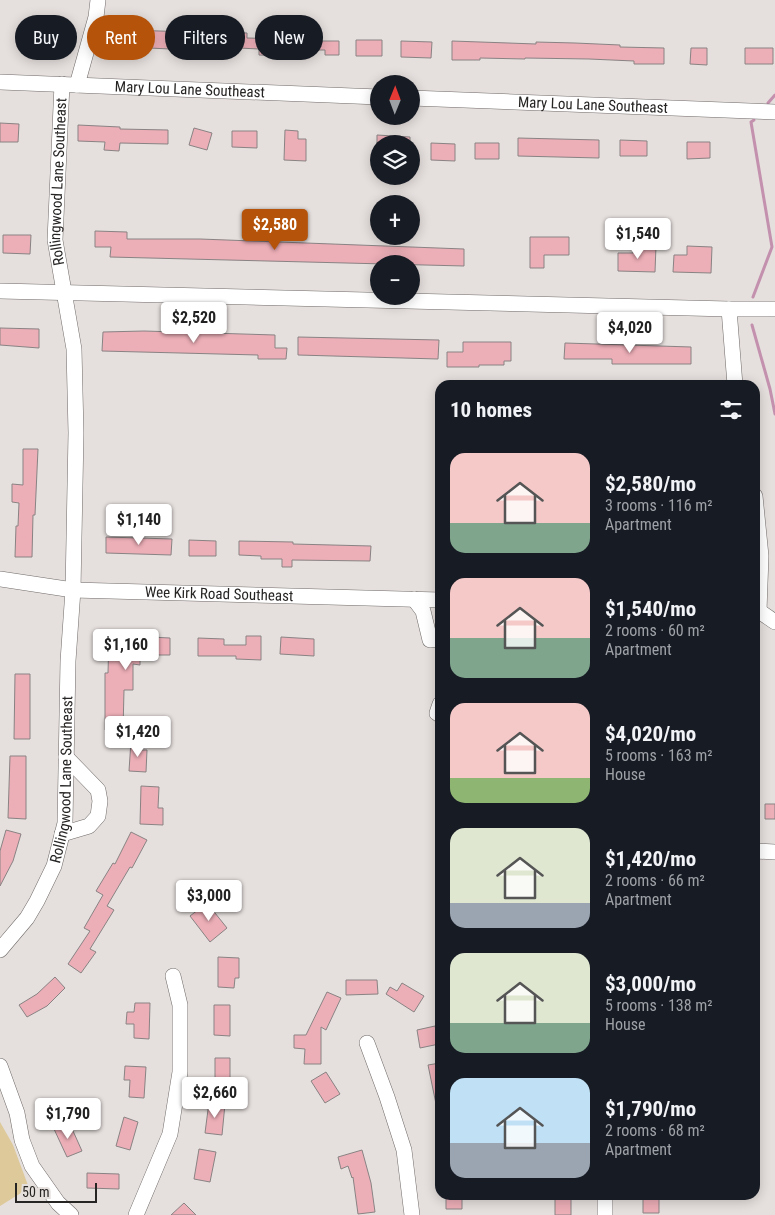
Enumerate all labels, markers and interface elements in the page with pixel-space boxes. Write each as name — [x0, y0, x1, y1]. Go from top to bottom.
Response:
chip: Buy — [15, 15, 77, 60]
chip: Rent — [87, 15, 155, 60]
chip: Filters — [165, 15, 245, 60]
chip: New — [255, 15, 323, 60]
north arrow — [370, 75, 420, 125]
map controls — [370, 75, 420, 305]
street label: Mary Lou Lane Southeast — [114, 78, 265, 101]
street label: Mary Lou Lane Southeast — [517, 93, 668, 117]
street label: Rollingwood Lane Southeast — [46, 97, 70, 267]
button: layers — [370, 135, 420, 185]
button: + — [370, 195, 420, 245]
pin: $2,580 — [234, 208, 316, 251]
text: $2,580 — [253, 215, 297, 234]
pin: $1,540 — [597, 218, 679, 260]
text: $1,540 — [616, 224, 660, 243]
button: − — [370, 255, 420, 305]
pin: $2,520 — [153, 302, 235, 344]
text: $2,520 — [172, 308, 216, 327]
pin: $4,020 — [589, 312, 671, 354]
text: $4,020 — [608, 318, 652, 337]
icon: filters — [717, 396, 745, 424]
text: 10 homes — [450, 398, 532, 422]
text: $2,580/mo — [605, 472, 696, 496]
icon: home — [490, 473, 550, 533]
text: 3 rooms · 116 m² — [605, 496, 713, 515]
pin: $1,140 — [98, 504, 180, 546]
text: $1,140 — [117, 510, 161, 529]
text: Apartment — [605, 515, 672, 534]
street label: Wee Kirk Road Southeast — [145, 583, 294, 605]
text: $1,540/mo — [605, 597, 696, 621]
icon: home — [490, 598, 550, 658]
text: 2 rooms · 60 m² — [605, 621, 705, 640]
pin: $1,160 — [85, 628, 167, 671]
text: $1,160 — [104, 635, 148, 654]
text: Apartment — [605, 640, 672, 659]
street label: Rollingwood Lane Southeast — [46, 696, 76, 865]
pin: $1,420 — [97, 716, 179, 758]
text: $1,420 — [116, 722, 160, 741]
text: $4,020/mo — [605, 722, 696, 746]
icon: home — [490, 723, 550, 783]
text: 5 rooms · 163 m² — [605, 746, 713, 765]
text: House — [605, 765, 645, 784]
text: $1,420/mo — [605, 847, 696, 871]
icon: home — [490, 848, 550, 908]
text: 2 rooms · 66 m² — [605, 871, 705, 890]
pin: $3,000 — [168, 880, 250, 922]
text: $3,000 — [187, 886, 231, 905]
text: Apartment — [605, 890, 672, 909]
text: $3,000/mo — [605, 972, 696, 996]
icon: home — [490, 973, 550, 1033]
text: 5 rooms · 138 m² — [605, 996, 713, 1015]
text: House — [605, 1015, 645, 1034]
pin: $2,660 — [174, 1076, 256, 1119]
text: $2,660 — [193, 1083, 237, 1102]
text: $1,790/mo — [605, 1097, 696, 1121]
pin: $1,790 — [27, 1098, 109, 1140]
icon: home — [490, 1098, 550, 1158]
text: $1,790 — [46, 1104, 90, 1123]
text: 2 rooms · 68 m² — [605, 1121, 705, 1140]
text: Apartment — [605, 1140, 672, 1159]
scale bar — [15, 1180, 98, 1203]
text: 50 m — [22, 1184, 50, 1200]

